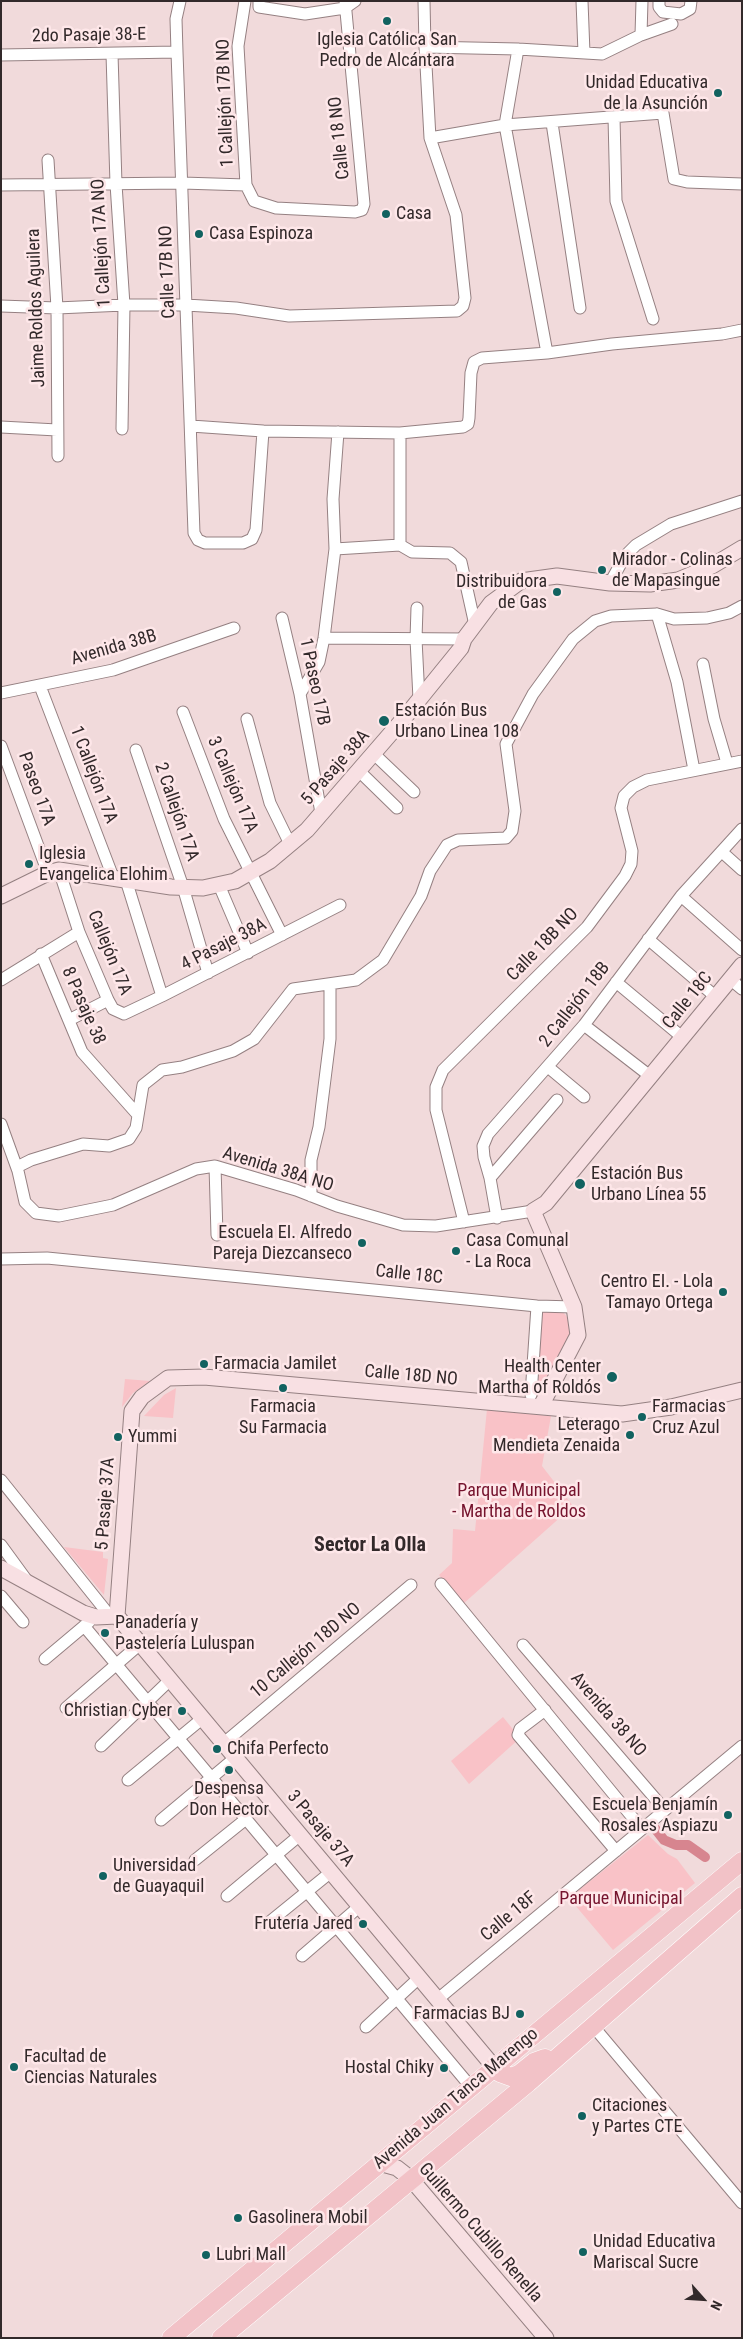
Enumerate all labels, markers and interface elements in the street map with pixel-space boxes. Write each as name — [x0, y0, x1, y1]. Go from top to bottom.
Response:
marker: Iglesia Católica San Pedro de Alcántara — [381, 15, 393, 27]
street label: 2do Pasaje 38-E — [32, 24, 146, 48]
place label: Iglesia Católica San Pedro de Alcántara — [317, 29, 457, 72]
street label: 1 Callejón 17B NO — [213, 39, 239, 167]
place label: Unidad Educativa de la Asunción — [585, 72, 708, 115]
marker: Unidad Educativa de la Asunción — [712, 87, 724, 99]
street label: Calle 18 NO — [325, 95, 355, 181]
street label: 1 Callejón 17A NO — [88, 178, 116, 308]
place label: Casa — [396, 203, 432, 225]
marker: Casa — [380, 208, 392, 220]
place label: Casa Espinoza — [209, 223, 313, 245]
street label: Calle 17B NO — [156, 225, 180, 319]
street label: Jaime Roldos Aguilera — [23, 228, 51, 388]
marker: Casa Espinoza — [193, 228, 205, 240]
place label: Mirador - Colinas de Mapasingue — [612, 549, 733, 592]
marker: Mirador - Colinas de Mapasingue — [596, 564, 608, 576]
place label: Distribuidora de Gas — [456, 571, 547, 614]
marker: Distribuidora de Gas — [551, 586, 563, 598]
street label: Avenida 38B — [69, 625, 159, 671]
street label: 1 Paseo 17B — [294, 636, 334, 728]
place label: Estación Bus Urbano Linea 108 — [395, 700, 519, 742]
marker: Estación Bus Urbano Linea 108 — [377, 714, 391, 728]
street label: 1 Callejón 17A — [65, 723, 121, 827]
street label: 5 Pasaje 38A — [297, 726, 375, 810]
street label: 3 Callejón 17A — [202, 734, 262, 836]
street label: Paseo 17A — [13, 749, 59, 829]
street label: 2 Callejón 17A — [149, 760, 203, 864]
place label: Iglesia Evangelica Elohim — [39, 843, 168, 886]
marker: Iglesia Evangelica Elohim — [23, 858, 35, 870]
street label: Calle 18B NO — [503, 904, 583, 986]
street label: Callejón 17A — [82, 907, 136, 999]
street label: 4 Pasaje 38A — [178, 914, 270, 976]
street label: 2 Callejón 18B — [535, 958, 615, 1052]
street label: 8 Pasaje 38 — [56, 964, 110, 1048]
street label: Calle 18C — [658, 968, 718, 1034]
street label: Avenida 38A NO — [220, 1143, 336, 1197]
place label: Estación Bus Urbano Línea 55 — [591, 1163, 706, 1206]
marker: Estación Bus Urbano Línea 55 — [573, 1177, 587, 1191]
place label: Escuela EI. Alfredo Pareja Diezcanseco — [213, 1222, 352, 1264]
place label: Casa Comunal - La Roca — [466, 1230, 569, 1272]
marker: Escuela EI. Alfredo Pareja Diezcanseco — [356, 1237, 368, 1249]
marker: Casa Comunal - La Roca — [450, 1245, 462, 1257]
street label: Calle 18C — [374, 1261, 444, 1289]
place label: Centro EI. - Lola Tamayo Ortega — [601, 1271, 713, 1314]
marker: Centro EI. - Lola Tamayo Ortega — [717, 1286, 729, 1298]
place label: Farmacia Jamilet — [214, 1353, 337, 1375]
place label: Health Center Martha of Roldós — [478, 1356, 601, 1398]
marker: Farmacia Jamilet — [198, 1358, 210, 1370]
street label: Calle 18D NO — [363, 1361, 459, 1391]
marker: Health Center Martha of Roldós — [605, 1370, 619, 1384]
marker: Farmacia Su Farmacia — [277, 1382, 289, 1394]
place label: Farmacia Su Farmacia — [239, 1396, 327, 1438]
place label: Farmacias Cruz Azul — [652, 1396, 726, 1438]
marker: Farmacias Cruz Azul — [636, 1411, 648, 1423]
place label: Leterago Mendieta Zenaida — [493, 1414, 620, 1456]
place label: Yummi — [128, 1426, 177, 1448]
marker: Leterago Mendieta Zenaida — [624, 1429, 636, 1441]
marker: Yummi — [112, 1431, 124, 1443]
street label: 5 Pasaje 37A — [92, 1457, 120, 1551]
park label: Parque Municipal - Martha de Roldos — [452, 1480, 586, 1522]
district label: Sector La Olla — [314, 1534, 426, 1558]
street label: 10 Callejón 18D NO — [246, 1599, 366, 1703]
place label: Panadería y Pastelería Luluspan — [115, 1612, 255, 1655]
marker: Panadería y Pastelería Luluspan — [99, 1627, 111, 1639]
street label: Avenida 38 NO — [566, 1669, 650, 1761]
place label: Christian Cyber — [64, 1700, 172, 1722]
marker: Christian Cyber — [176, 1705, 188, 1717]
place label: Chifa Perfecto — [227, 1738, 329, 1760]
marker: Chifa Perfecto — [211, 1743, 223, 1755]
marker: Despensa Don Hector — [223, 1764, 235, 1776]
place label: Despensa Don Hector — [189, 1778, 269, 1820]
street label: 3 Pasaje 37A — [282, 1786, 358, 1872]
place label: Escuela Benjamín Rosales Aspiazu — [592, 1794, 718, 1836]
marker: Escuela Benjamín Rosales Aspiazu — [722, 1809, 734, 1821]
place label: Universidad de Guayaquil — [113, 1855, 204, 1898]
marker: Universidad de Guayaquil — [97, 1870, 109, 1882]
street label: Calle 18F — [477, 1887, 541, 1947]
park label: Parque Municipal — [559, 1888, 683, 1910]
place label: Frutería Jared — [254, 1913, 353, 1935]
marker: Frutería Jared — [357, 1918, 369, 1930]
place label: Farmacias BJ — [413, 2003, 510, 2025]
marker: Farmacias BJ — [514, 2008, 526, 2020]
street label: Avenida Juan Tanca Marengo — [369, 2024, 543, 2174]
place label: Facultad de Ciencias Naturales — [24, 2046, 157, 2088]
place label: Hostal Chiky — [345, 2057, 434, 2079]
marker: Facultad de Ciencias Naturales — [8, 2061, 20, 2073]
marker: Hostal Chiky — [438, 2062, 450, 2074]
place label: Citaciones y Partes CTE — [592, 2095, 682, 2138]
marker: Citaciones y Partes CTE — [576, 2110, 588, 2122]
street label: Guillermo Cubillo Renella — [414, 2159, 546, 2307]
place label: Gasolinera Mobil — [248, 2207, 368, 2229]
marker: Gasolinera Mobil — [232, 2212, 244, 2224]
place label: Unidad Educativa Mariscal Sucre — [593, 2231, 716, 2274]
place label: Lubri Mall — [216, 2244, 286, 2266]
marker: Unidad Educativa Mariscal Sucre — [577, 2246, 589, 2258]
marker: Lubri Mall — [200, 2249, 212, 2261]
north arrow — [678, 2274, 728, 2324]
text: N — [707, 2298, 726, 2313]

